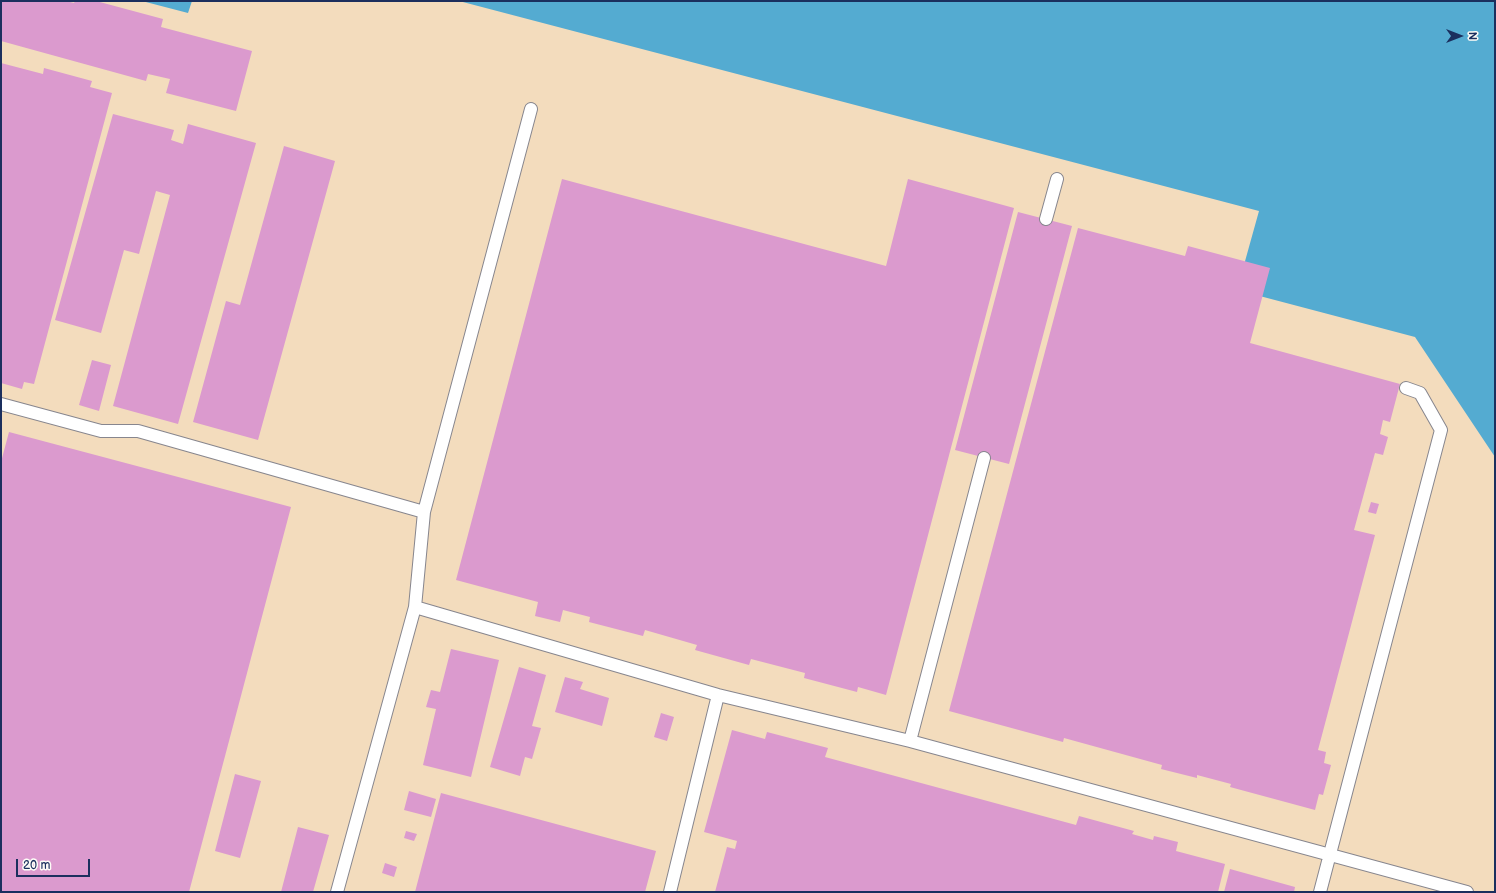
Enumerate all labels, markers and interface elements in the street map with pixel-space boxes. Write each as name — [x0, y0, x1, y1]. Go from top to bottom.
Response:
north arrow — [1440, 16, 1480, 56]
text: N — [1466, 32, 1479, 40]
scale bar — [18, 851, 92, 877]
text: 20 m — [23, 858, 50, 873]

